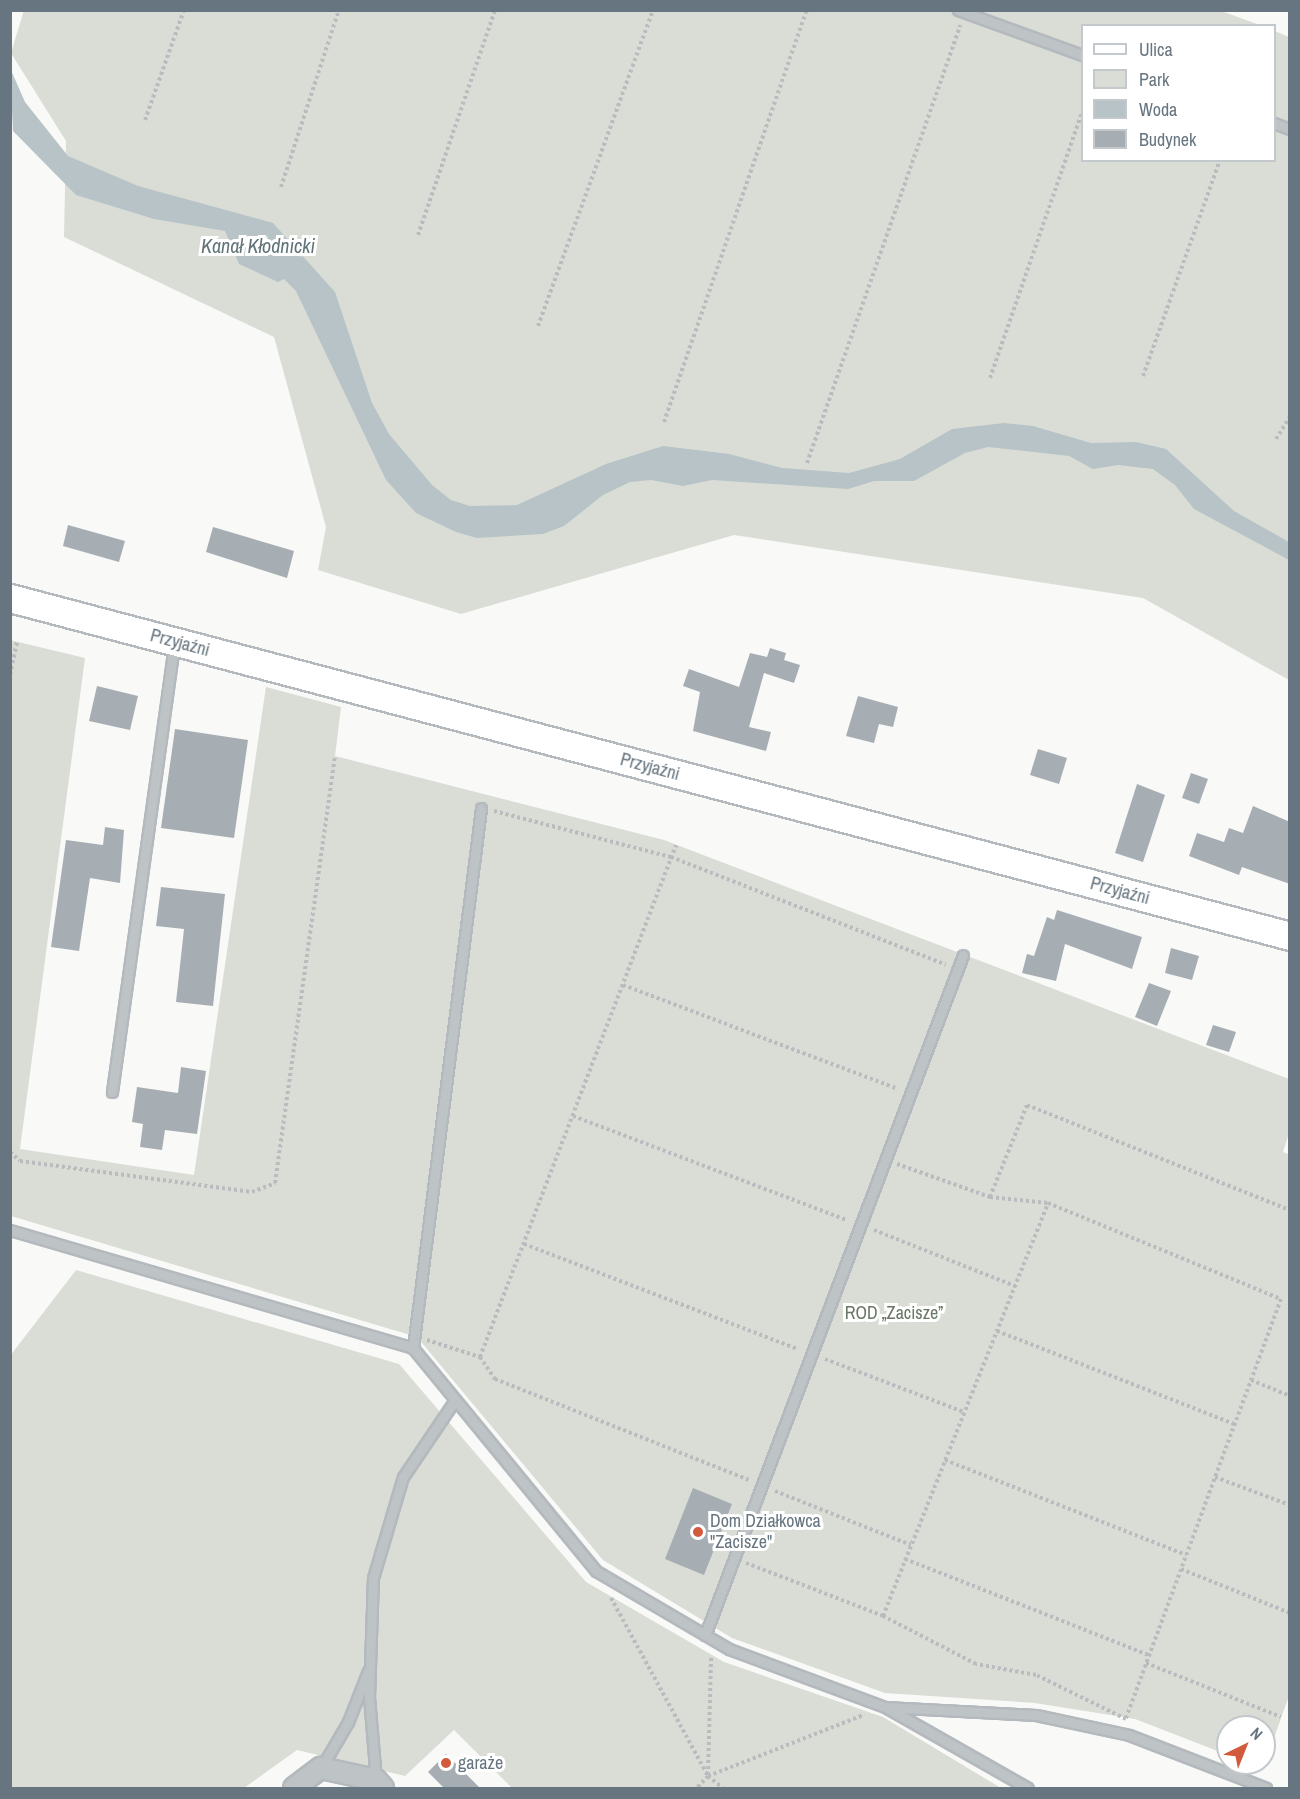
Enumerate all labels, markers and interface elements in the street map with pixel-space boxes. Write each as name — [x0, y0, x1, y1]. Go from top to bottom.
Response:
legend — [1081, 24, 1276, 162]
text: Ulica — [1139, 37, 1173, 62]
text: Park — [1139, 67, 1169, 92]
text: Woda — [1139, 97, 1177, 122]
text: Budynek — [1139, 127, 1196, 152]
water label: Kanał Kłodnicki — [201, 233, 315, 257]
street label: Przyjaźni — [148, 625, 212, 661]
street label: Przyjaźni — [618, 749, 682, 785]
street label: Przyjaźni — [1088, 873, 1152, 909]
park label: ROD „Zacisze” — [845, 1302, 943, 1324]
place label: Dom Działkowca "Zacisze" — [710, 1511, 821, 1553]
marker: Dom Działkowca "Zacisze" — [691, 1525, 705, 1539]
north arrow — [1216, 1715, 1276, 1775]
text: N — [1246, 1722, 1268, 1745]
place label: garaże — [458, 1752, 503, 1774]
marker: garaże — [439, 1756, 453, 1770]

